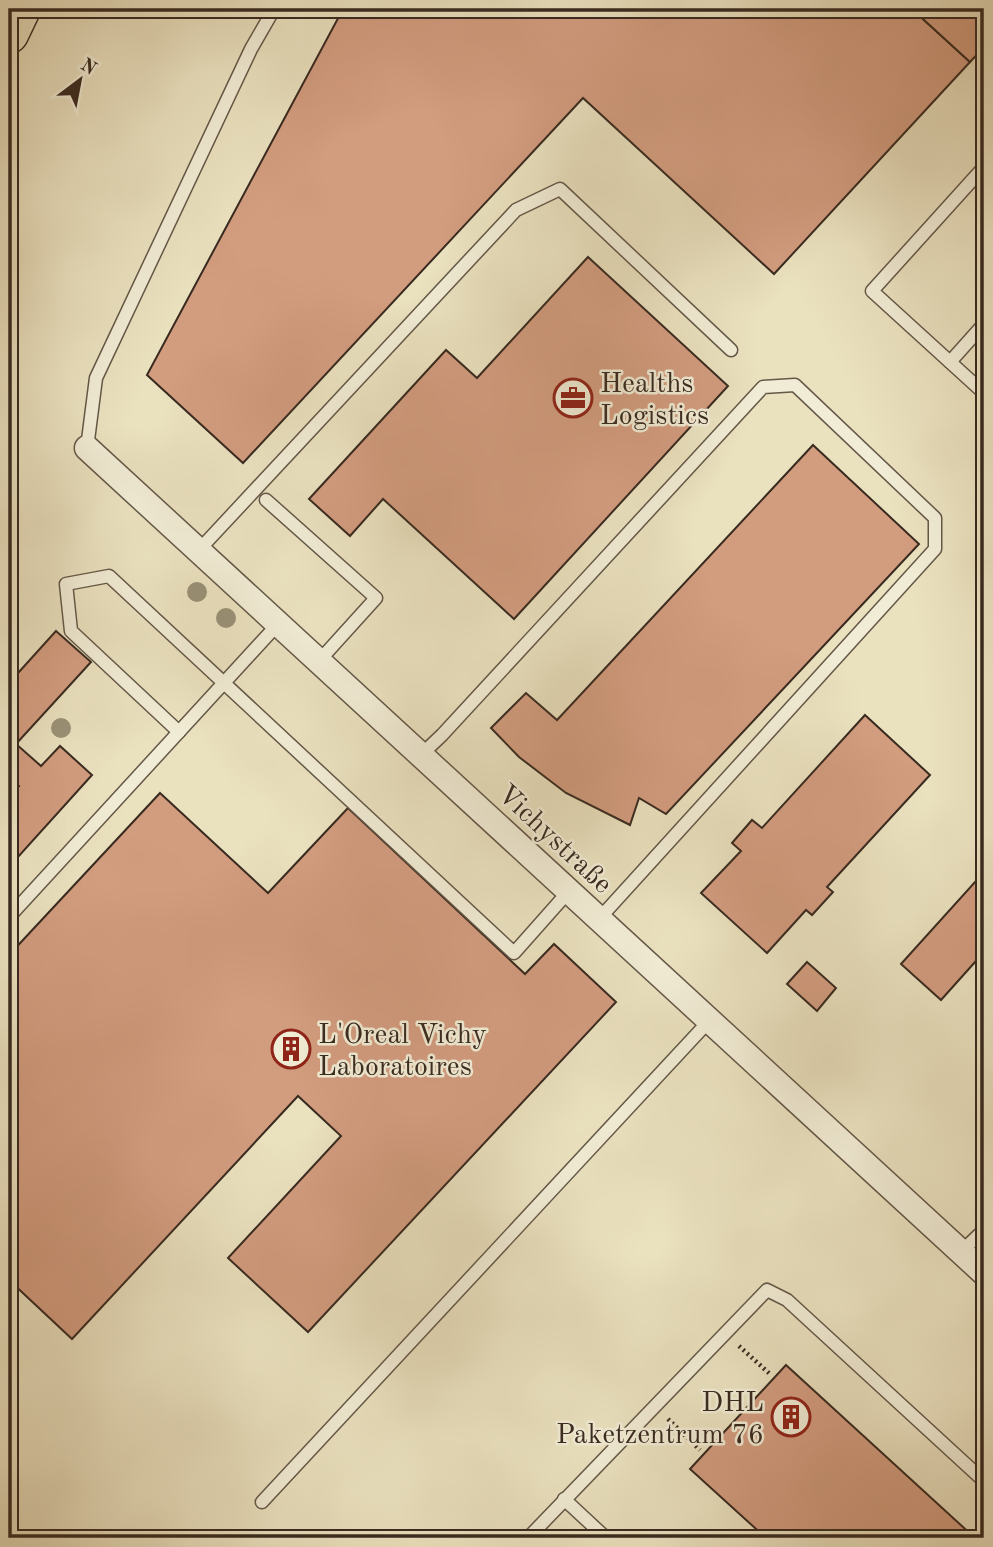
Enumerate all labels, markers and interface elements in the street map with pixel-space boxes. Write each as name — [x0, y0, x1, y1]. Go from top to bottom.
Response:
north arrow — [46, 46, 116, 116]
text: N — [76, 56, 99, 80]
place label: Healths Logistics — [600, 371, 709, 431]
office icon: Healths Logistics — [552, 377, 594, 419]
street label: Vichystraße — [491, 780, 617, 900]
place label: L'Oreal Vichy Laboratoires — [318, 1022, 487, 1082]
building icon: L'Oreal Vichy Laboratoires — [270, 1028, 312, 1070]
place label: DHL Paketzentrum 76 — [556, 1390, 764, 1450]
building icon: DHL Paketzentrum 76 — [770, 1396, 812, 1438]

